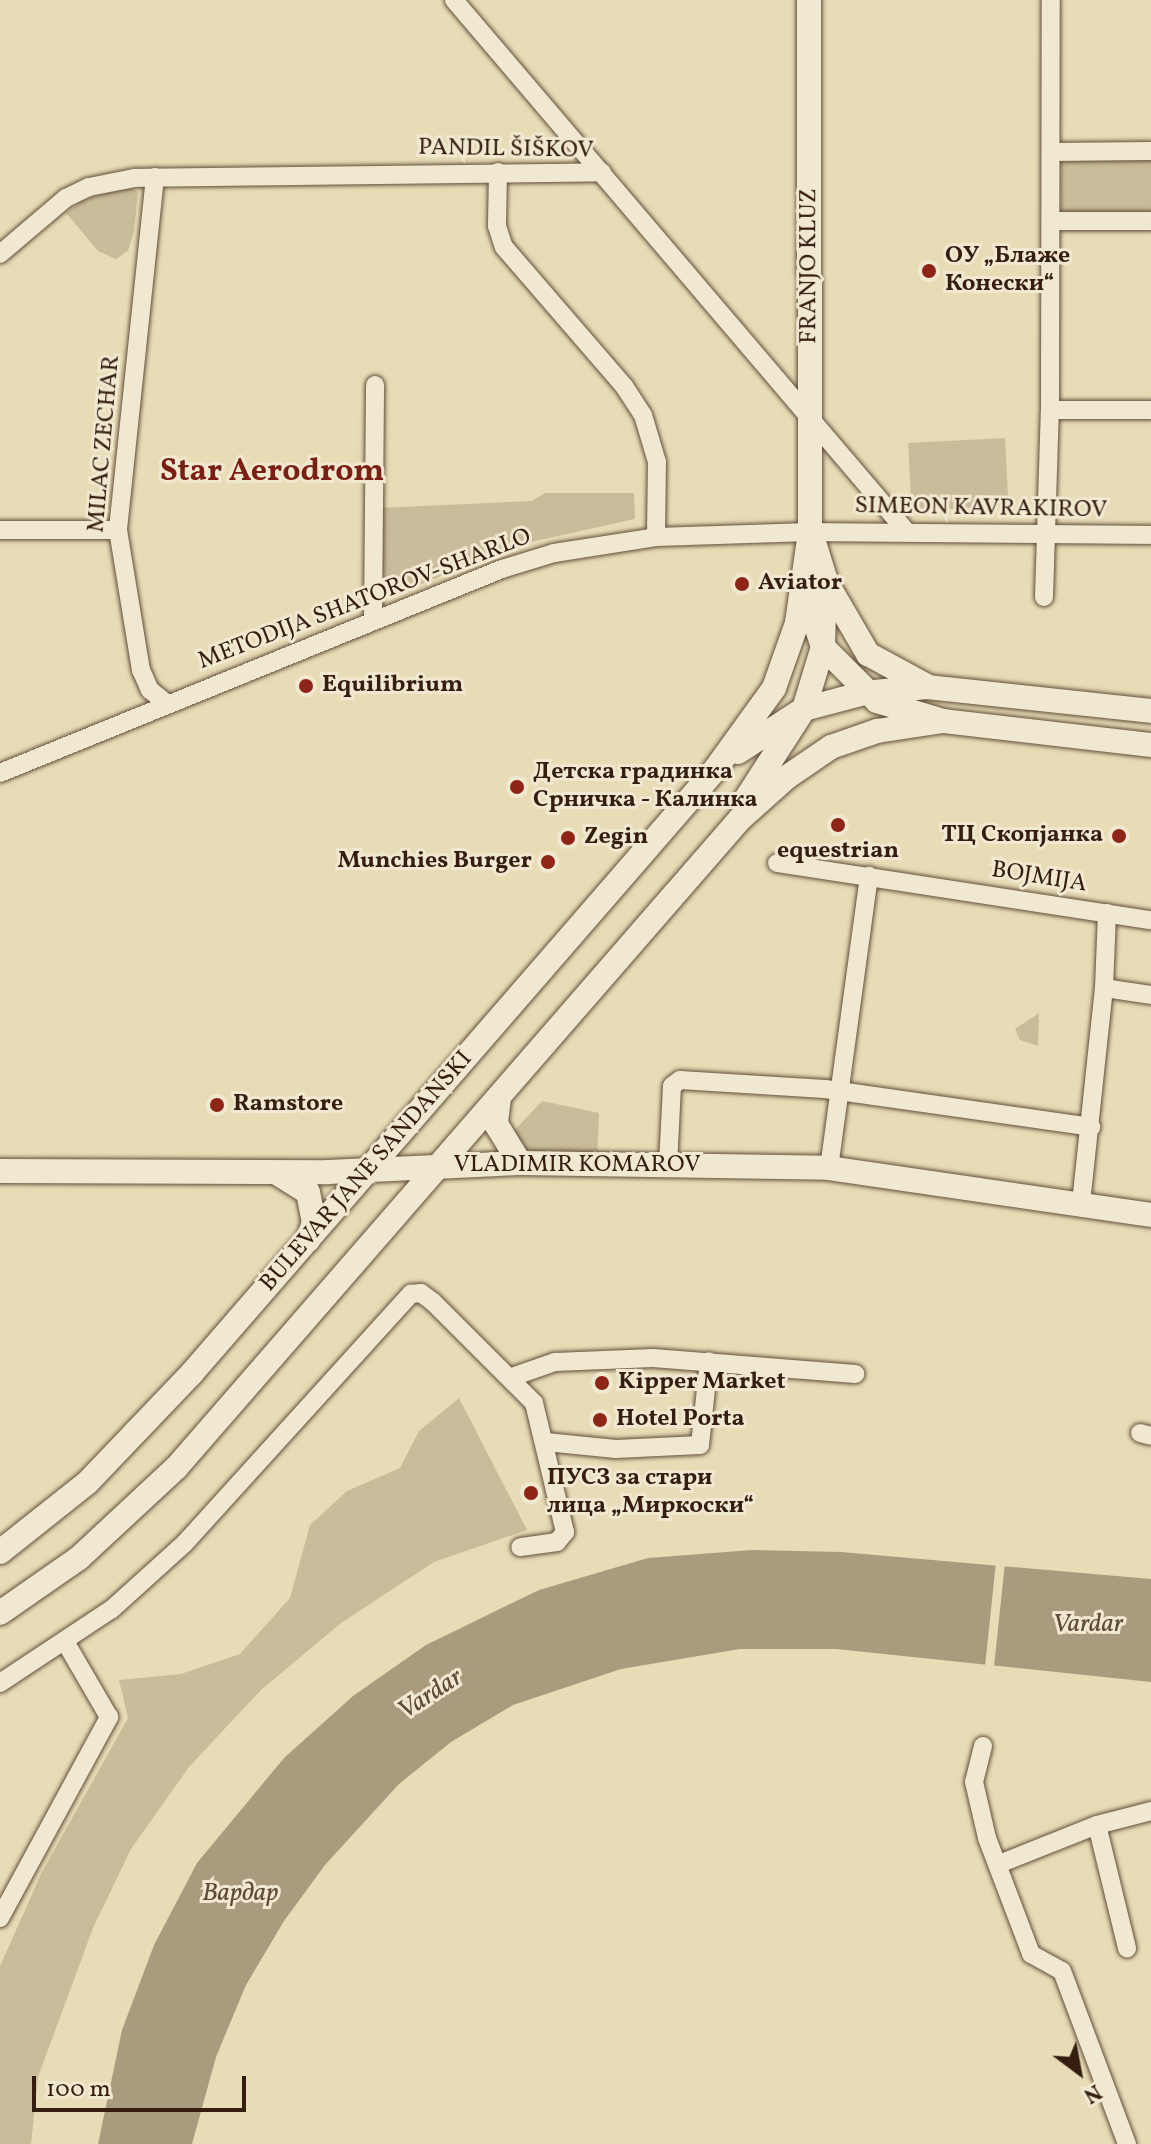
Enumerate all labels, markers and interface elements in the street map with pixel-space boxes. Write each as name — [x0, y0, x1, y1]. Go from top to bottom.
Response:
street label: PANDIL ŠIŠKOV — [418, 134, 594, 166]
street label: FRANJO KLUZ — [796, 188, 824, 344]
place label: ОУ „Блаже Конески“ — [945, 243, 1071, 299]
marker: ОУ „Блаже Конески“ — [920, 262, 938, 280]
street label: MILAC ZECHAR — [83, 354, 127, 534]
district label: Star Aerodrom — [160, 453, 384, 491]
street label: SIMEON KAVRAKIROV — [854, 492, 1108, 526]
street label: METODIJA SHATOROV-SHARLO — [195, 523, 535, 677]
place label: Aviator — [758, 570, 842, 598]
marker: Aviator — [733, 575, 751, 593]
place label: Equilibrium — [322, 672, 463, 700]
marker: Equilibrium — [297, 677, 315, 695]
place label: Детска градинка Срничка - Калинка — [533, 759, 759, 815]
marker: Детска градинка Срничка - Калинка — [508, 778, 526, 796]
marker: equestrian — [829, 816, 847, 834]
place label: ТЦ Скопјанка — [941, 822, 1103, 850]
place label: Zegin — [584, 824, 648, 852]
marker: ТЦ Скопјанка — [1110, 827, 1128, 845]
marker: Zegin — [559, 829, 577, 847]
place label: equestrian — [777, 838, 899, 866]
place label: Munchies Burger — [337, 848, 532, 876]
marker: Munchies Burger — [539, 853, 557, 871]
street label: BOJMIJA — [989, 856, 1089, 900]
street label: BULEVAR JANE SANDANSKI — [255, 1046, 479, 1298]
place label: Ramstore — [233, 1091, 343, 1119]
marker: Ramstore — [208, 1096, 226, 1114]
street label: VLADIMIR KOMAROV — [453, 1152, 701, 1180]
place label: Kipper Market — [618, 1369, 786, 1397]
marker: Kipper Market — [593, 1374, 611, 1392]
place label: Hotel Porta — [616, 1406, 745, 1434]
marker: Hotel Porta — [591, 1411, 609, 1429]
place label: ПУСЗ за стари лица „Миркоски“ — [547, 1465, 754, 1521]
marker: ПУСЗ за стари лица „Миркоски“ — [522, 1484, 540, 1502]
water label: Vardar — [1052, 1609, 1124, 1641]
water label: Vardar — [393, 1663, 469, 1727]
water label: Вардар — [202, 1878, 278, 1910]
north arrow — [1039, 2032, 1119, 2112]
scale bar — [36, 2060, 250, 2110]
text: 100 m — [46, 2073, 111, 2107]
text: N — [1077, 2075, 1107, 2110]

